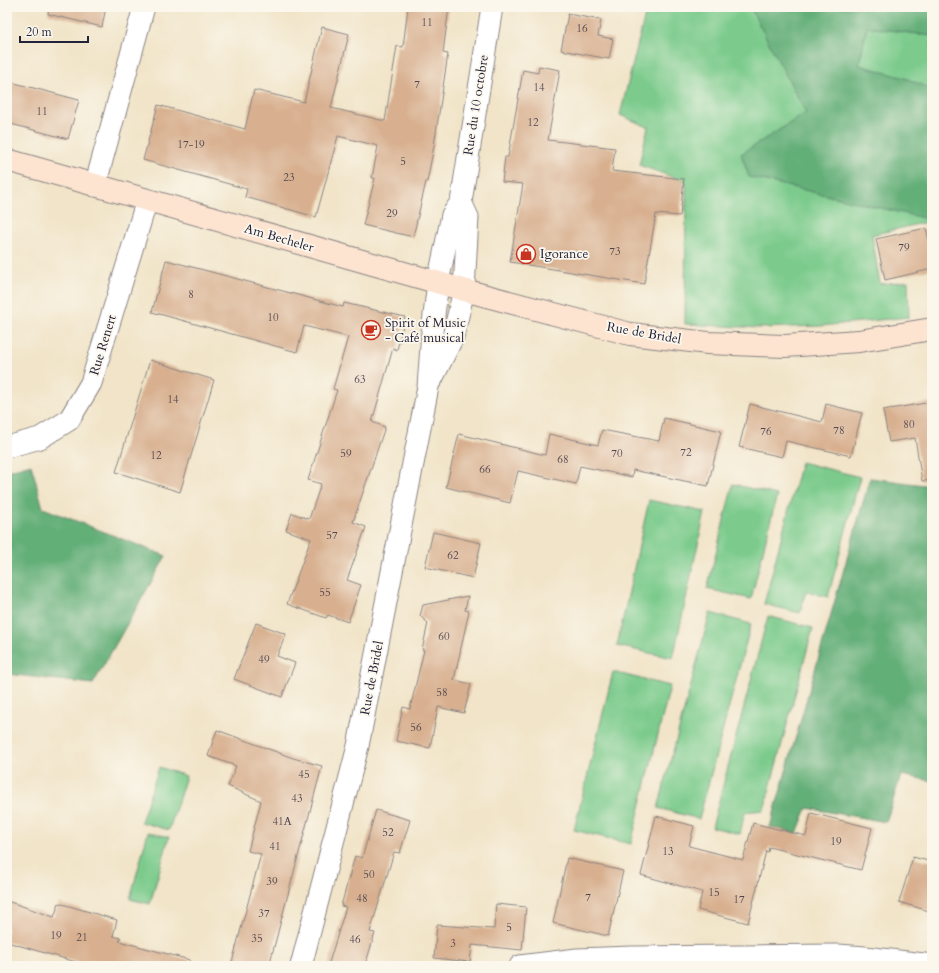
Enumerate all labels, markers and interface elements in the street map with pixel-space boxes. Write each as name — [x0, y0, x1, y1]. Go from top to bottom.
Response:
house number: 11 — [421, 15, 433, 30]
scale bar — [20, 18, 88, 44]
house number: 16 — [576, 21, 588, 36]
text: 20 m — [26, 24, 53, 40]
street label: Rue du 10 octobre — [459, 53, 493, 157]
house number: 7 — [414, 77, 420, 92]
house number: 14 — [533, 80, 545, 95]
house number: 11 — [36, 104, 48, 119]
house number: 12 — [527, 115, 539, 130]
house number: 17-19 — [177, 137, 205, 152]
house number: 5 — [400, 154, 406, 169]
house number: 23 — [283, 170, 295, 185]
house number: 29 — [386, 206, 398, 221]
street label: Am Becheler — [242, 220, 316, 257]
house number: 79 — [898, 240, 910, 255]
shop icon: Igorance — [515, 243, 537, 265]
house number: 73 — [609, 244, 621, 259]
place label: Igorance — [540, 245, 588, 263]
house number: 8 — [188, 287, 194, 302]
house number: 10 — [267, 310, 279, 325]
street label: Rue Renert — [85, 312, 121, 378]
place label: Spirit of Music - Café musical — [385, 314, 466, 347]
street label: Rue de Bridel — [605, 318, 683, 349]
cafe icon: Spirit of Music - Café musical — [360, 319, 382, 341]
house number: 63 — [354, 372, 366, 387]
house number: 14 — [167, 392, 179, 407]
house number: 80 — [903, 417, 915, 432]
house number: 78 — [833, 423, 845, 438]
house number: 76 — [760, 424, 772, 439]
house number: 72 — [680, 445, 692, 460]
house number: 59 — [340, 446, 352, 461]
house number: 70 — [611, 446, 623, 461]
house number: 12 — [150, 448, 162, 463]
house number: 68 — [557, 452, 569, 467]
house number: 66 — [479, 462, 491, 477]
house number: 57 — [326, 528, 338, 543]
house number: 62 — [447, 548, 459, 563]
house number: 55 — [319, 585, 331, 600]
house number: 60 — [438, 629, 450, 644]
street label: Rue de Bridel — [356, 639, 388, 717]
house number: 49 — [258, 652, 270, 667]
house number: 58 — [436, 685, 448, 700]
house number: 56 — [410, 720, 422, 735]
house number: 45 — [298, 767, 310, 782]
house number: 43 — [291, 791, 303, 806]
house number: 41A — [272, 814, 292, 829]
house number: 52 — [382, 825, 394, 840]
house number: 19 — [830, 834, 842, 849]
house number: 41 — [269, 839, 281, 854]
house number: 13 — [662, 844, 674, 859]
house number: 50 — [363, 867, 375, 882]
house number: 39 — [266, 874, 278, 889]
house number: 15 — [708, 885, 720, 900]
house number: 7 — [585, 890, 591, 905]
house number: 48 — [356, 891, 368, 906]
house number: 17 — [733, 892, 745, 907]
house number: 37 — [258, 906, 270, 921]
house number: 5 — [506, 920, 512, 935]
house number: 19 — [50, 928, 62, 943]
house number: 21 — [76, 930, 88, 945]
house number: 35 — [251, 931, 263, 946]
house number: 46 — [349, 932, 361, 947]
house number: 3 — [450, 936, 456, 951]

